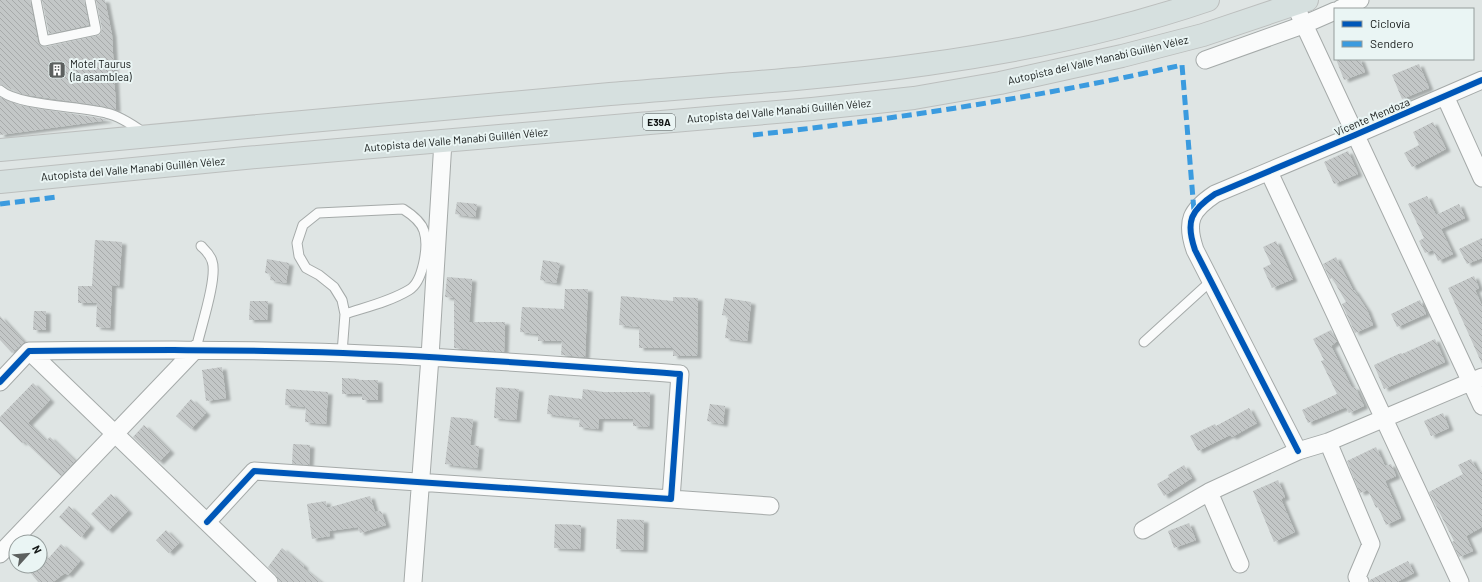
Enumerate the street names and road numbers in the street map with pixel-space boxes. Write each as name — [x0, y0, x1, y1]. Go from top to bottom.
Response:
street label: Autopista del Valle Manabí Guillén Vélez — [1006, 32, 1190, 87]
street label: Vicente Mendoza — [1332, 95, 1412, 138]
street label: Autopista del Valle Manabí Guillén Vélez — [686, 96, 872, 125]
road number: E39A — [643, 114, 675, 130]
street label: Autopista del Valle Manabí Guillén Vélez — [363, 125, 549, 154]
street label: Autopista del Valle Manabí Guillén Vélez — [40, 154, 226, 183]

